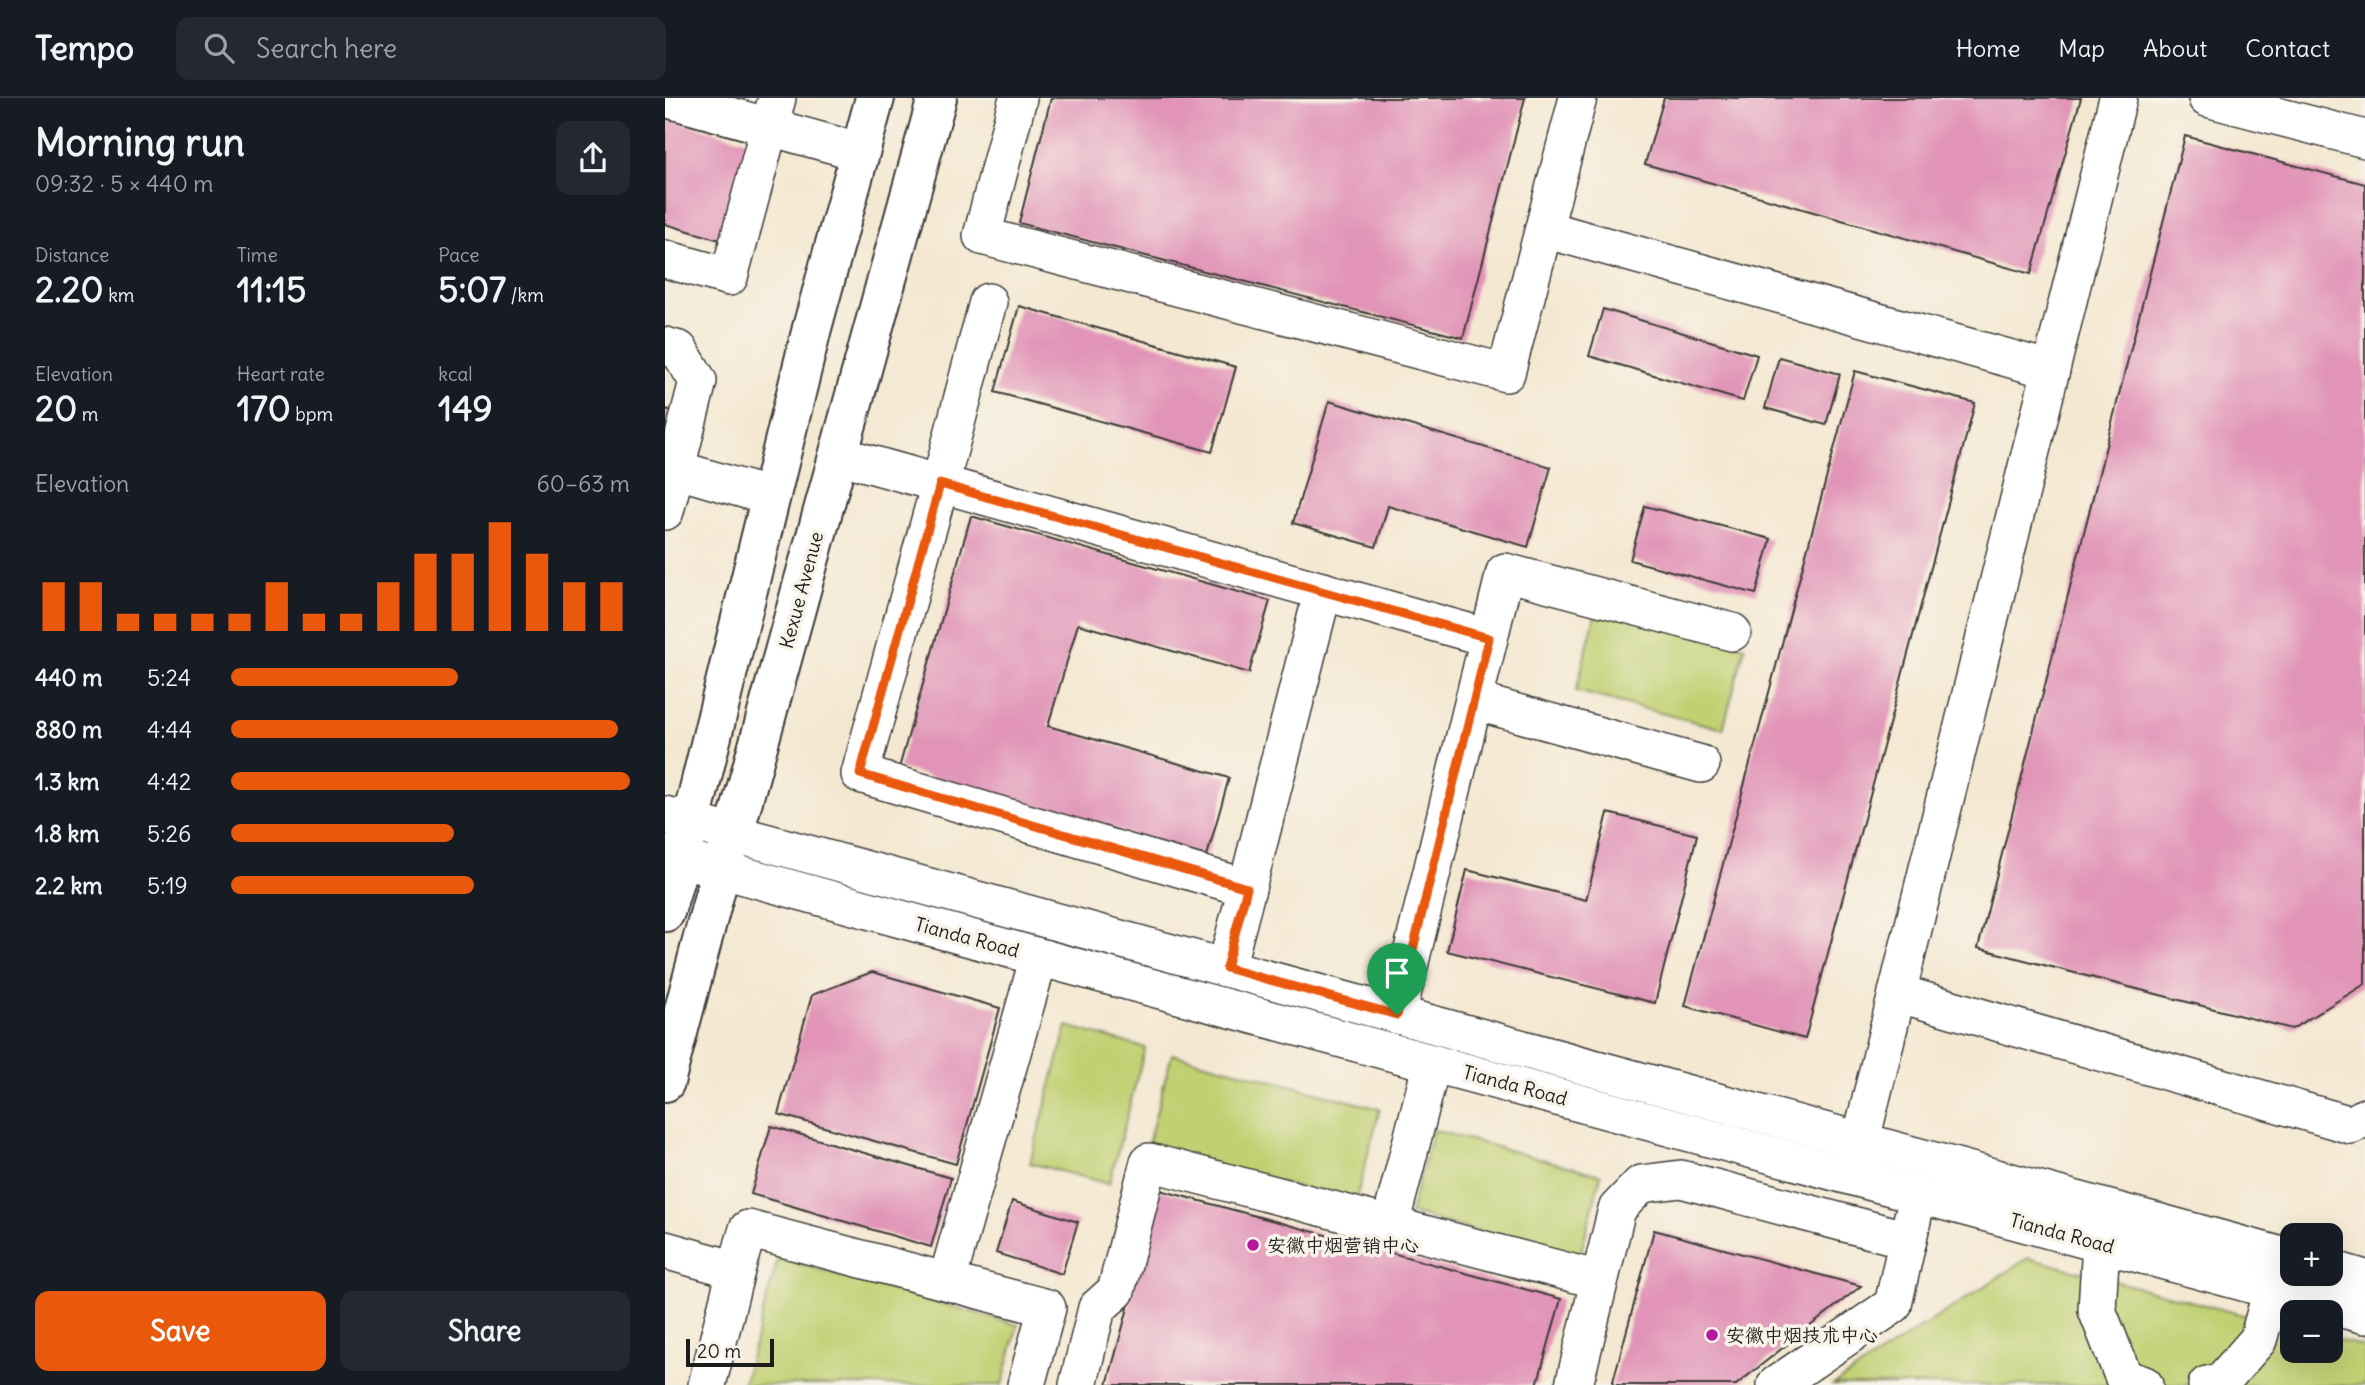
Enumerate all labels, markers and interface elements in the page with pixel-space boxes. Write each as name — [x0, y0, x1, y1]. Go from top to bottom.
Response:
search box — [176, 17, 666, 80]
text: Tempo — [35, 27, 134, 69]
icon: search — [200, 29, 238, 67]
text: Search here — [256, 32, 397, 65]
text: Home — [1956, 33, 2020, 63]
text: Map — [2058, 33, 2105, 63]
text: About — [2143, 33, 2207, 63]
text: Contact — [2245, 33, 2330, 63]
text: Morning run — [35, 119, 245, 166]
button: share — [556, 121, 630, 195]
text: 09:32 · 5 × 440 m — [35, 169, 213, 198]
text: Distance — [35, 243, 109, 267]
text: Time — [237, 243, 278, 267]
text: Pace — [438, 243, 480, 267]
text: 2.20 — [35, 267, 104, 311]
text: 11:15 — [237, 267, 306, 311]
text: 5:07 — [438, 267, 506, 311]
text: km — [104, 283, 135, 307]
text: /km — [506, 283, 544, 307]
text: Elevation — [35, 362, 113, 386]
text: Heart rate — [237, 362, 325, 386]
text: kcal — [438, 362, 473, 386]
text: 20 — [35, 386, 77, 430]
text: 170 — [237, 386, 291, 430]
text: 149 — [438, 386, 493, 430]
text: m — [77, 402, 98, 426]
text: bpm — [291, 402, 333, 426]
text: Elevation — [35, 469, 129, 498]
text: 60–63 m — [537, 469, 630, 498]
street label: Kexue Avenue — [774, 529, 828, 651]
text: 440 m — [35, 663, 102, 692]
text: 5:24 — [147, 663, 191, 692]
text: 880 m — [35, 715, 102, 744]
text: 4:44 — [147, 715, 192, 744]
text: 1.3 km — [35, 767, 99, 796]
text: 4:42 — [147, 767, 191, 796]
text: 1.8 km — [35, 819, 100, 848]
text: 5:26 — [147, 819, 191, 848]
text: 2.2 km — [35, 871, 102, 900]
text: 5:19 — [147, 871, 188, 900]
street label: Tianda Road — [912, 912, 1022, 962]
pin — [1367, 943, 1427, 1015]
icon: arrive — [1378, 954, 1416, 992]
street label: Tianda Road — [1460, 1060, 1570, 1110]
street label: Tianda Road — [2007, 1208, 2117, 1258]
map controls — [2280, 1223, 2343, 1363]
button: + — [2280, 1223, 2343, 1286]
place label: 安徽中烟营销中心 — [1267, 1233, 1419, 1257]
marker: 安徽中烟营销中心 — [1245, 1237, 1261, 1253]
button: Save — [35, 1291, 326, 1371]
button: Share — [340, 1291, 630, 1371]
button: − — [2280, 1300, 2343, 1363]
place label: 安徽中烟技术中心 — [1726, 1323, 1878, 1347]
marker: 安徽中烟技术中心 — [1704, 1327, 1720, 1343]
scale bar — [686, 1336, 773, 1368]
text: 20 m — [697, 1339, 741, 1363]

